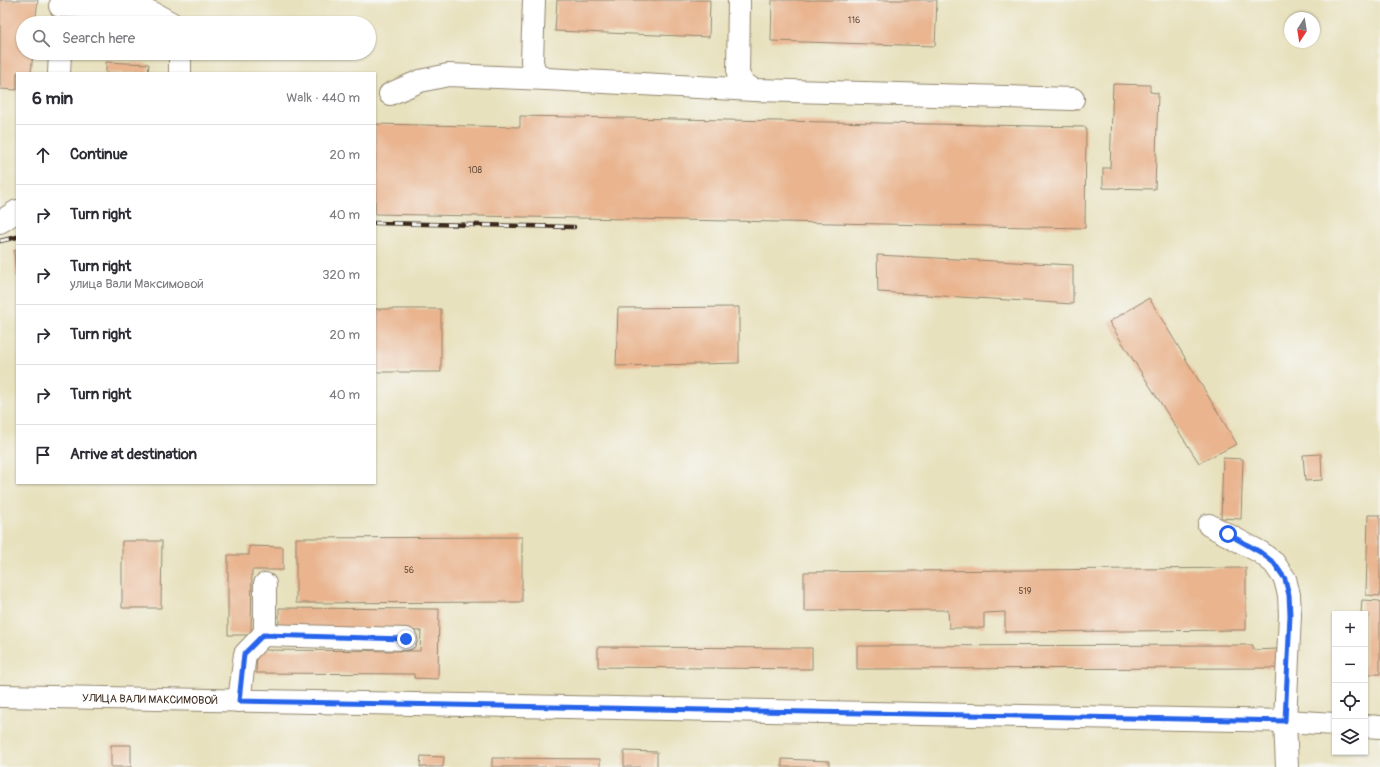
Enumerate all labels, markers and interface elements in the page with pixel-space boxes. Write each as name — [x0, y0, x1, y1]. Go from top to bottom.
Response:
north arrow — [1284, 12, 1320, 48]
house number: 116 — [848, 15, 860, 26]
search box — [16, 16, 376, 60]
icon: search — [30, 27, 52, 49]
text: Search here — [62, 29, 135, 48]
text: 6 min — [32, 88, 73, 109]
text: Walk · 440 m — [286, 90, 360, 106]
icon: ahead — [32, 144, 54, 166]
text: Continue — [70, 145, 128, 164]
text: 20 m — [329, 147, 360, 163]
house number: 108 — [468, 165, 483, 176]
icon: right — [32, 204, 54, 226]
text: Turn right — [70, 205, 131, 224]
text: 40 m — [329, 207, 360, 223]
text: Turn right — [70, 257, 131, 276]
icon: right — [32, 264, 54, 286]
text: 320 m — [322, 267, 360, 283]
text: улица Вали Максимовой — [70, 276, 204, 292]
icon: right — [32, 324, 54, 346]
text: Turn right — [70, 325, 131, 344]
text: 20 m — [329, 327, 360, 343]
icon: right — [32, 384, 54, 406]
text: Turn right — [70, 385, 131, 404]
text: 40 m — [329, 387, 360, 403]
icon: arrive — [32, 444, 54, 466]
text: Arrive at destination — [70, 445, 197, 464]
route start — [1219, 525, 1237, 543]
house number: 56 — [404, 565, 414, 576]
house number: 519 — [1018, 586, 1032, 597]
map controls — [1332, 611, 1368, 755]
button: + — [1332, 611, 1368, 647]
route end — [397, 630, 415, 648]
button: − — [1332, 647, 1368, 683]
button: locate — [1332, 683, 1368, 719]
street label: УЛИЦА ВАЛИ МАКСИМОВОЙ — [82, 692, 218, 707]
button: layers — [1332, 719, 1368, 755]

